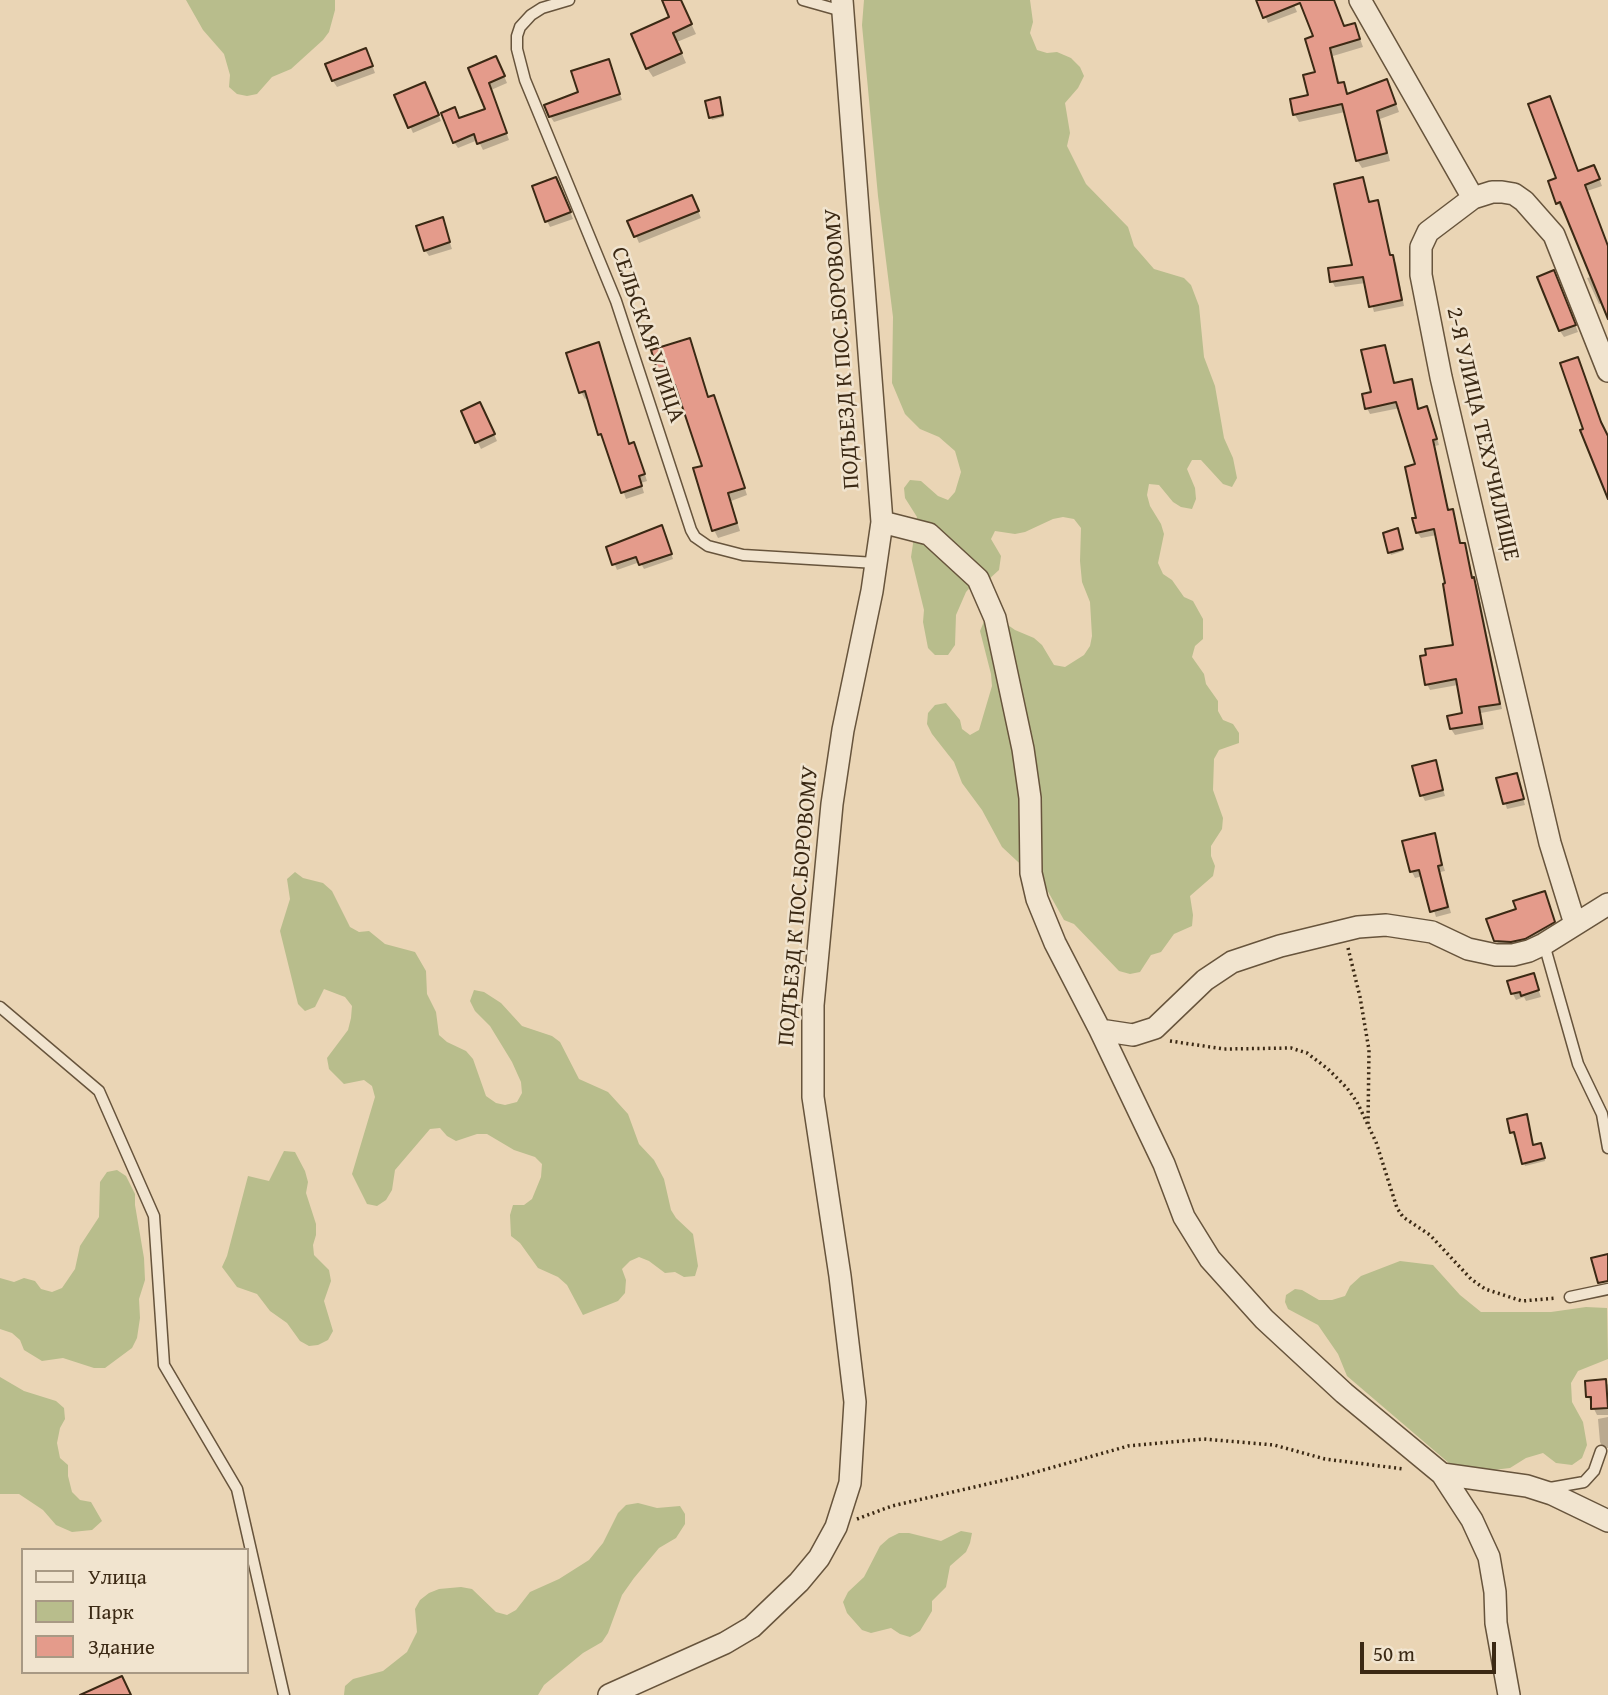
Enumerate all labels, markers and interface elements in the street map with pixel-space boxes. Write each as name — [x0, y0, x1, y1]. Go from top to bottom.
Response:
street label: ПОДЪЕЗД К ПОС.БОРОВОМУ — [819, 208, 867, 490]
street label: СЕЛЬСКАЯ УЛИЦА — [604, 244, 690, 426]
street label: 2-Я УЛИЦА ТЕХУЧИЛИЩЕ — [1439, 305, 1525, 563]
street label: ПОДЪЕЗД К ПОС.БОРОВОМУ — [773, 765, 825, 1047]
legend — [21, 1548, 248, 1674]
text: Улица — [88, 1561, 147, 1592]
text: Парк — [88, 1596, 134, 1627]
scale bar — [1363, 1628, 1500, 1672]
text: Здание — [88, 1631, 155, 1662]
text: 50 m — [1373, 1638, 1415, 1669]

